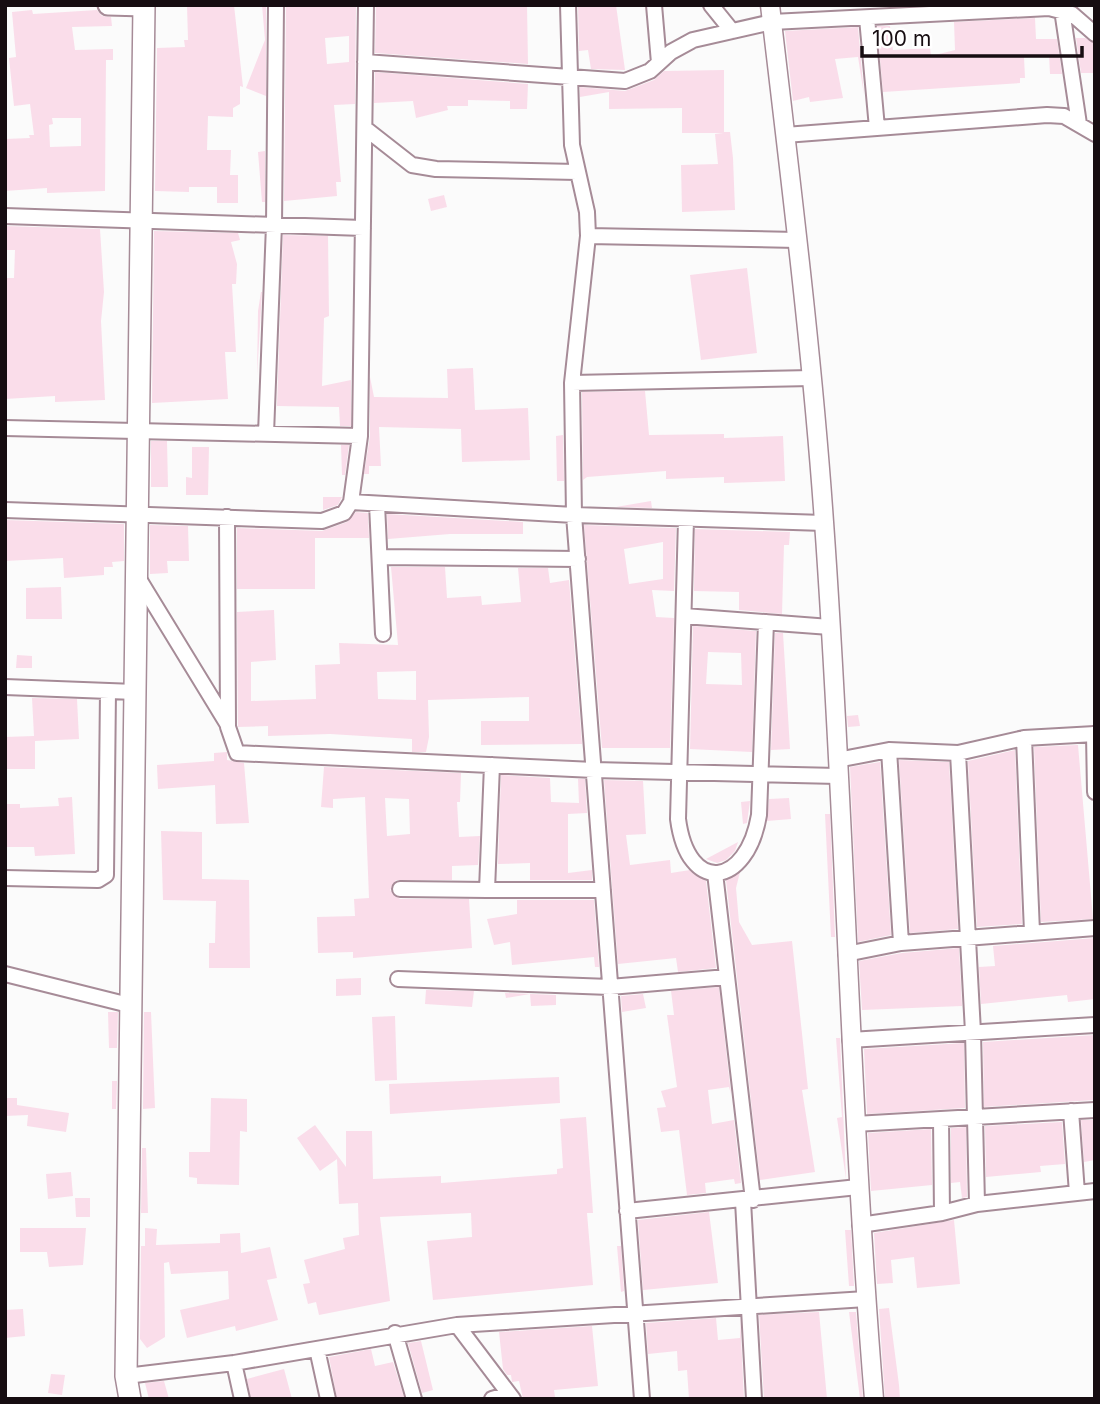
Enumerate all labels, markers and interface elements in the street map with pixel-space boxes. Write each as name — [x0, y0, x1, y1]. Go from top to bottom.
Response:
scale bar — [862, 14, 1082, 58]
text: 100 m — [872, 26, 931, 51]

